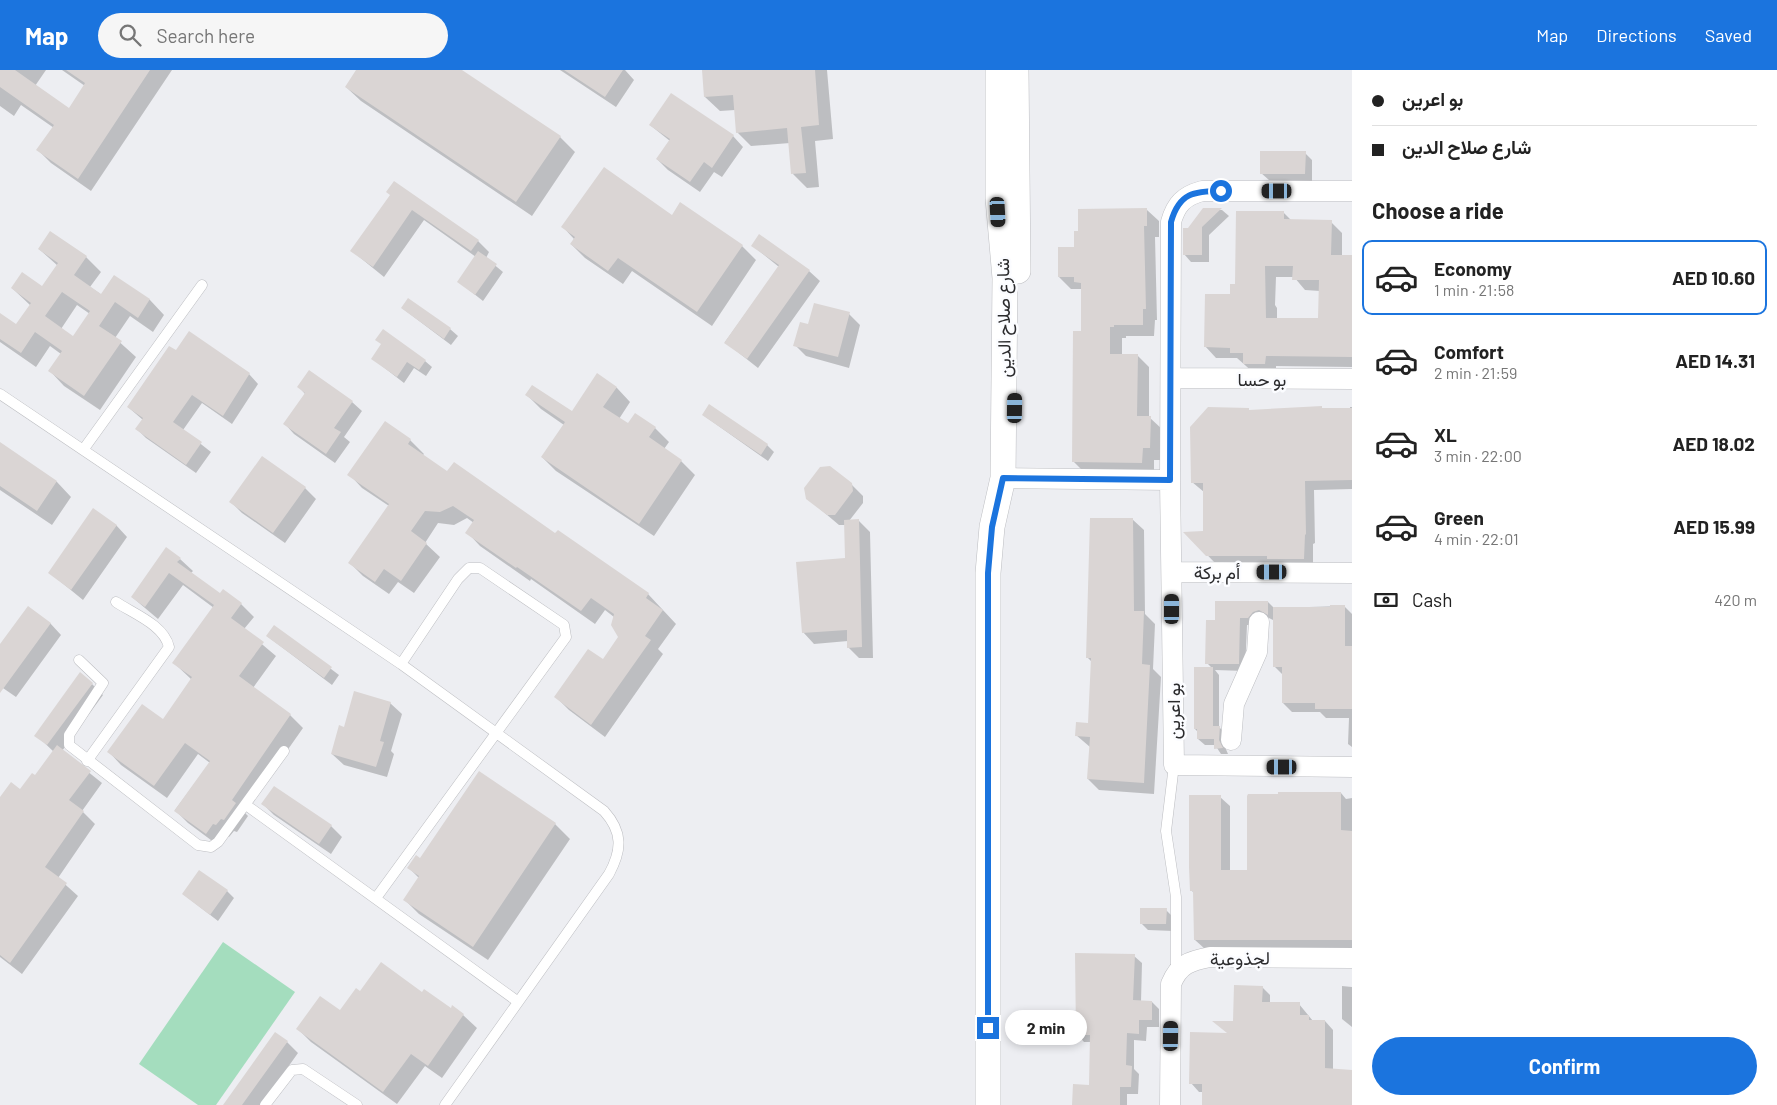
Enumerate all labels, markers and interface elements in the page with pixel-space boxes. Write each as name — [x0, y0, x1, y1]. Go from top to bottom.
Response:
search box — [98, 13, 448, 58]
text: Map — [25, 21, 68, 50]
icon: search — [116, 21, 144, 49]
text: Search here — [156, 24, 255, 47]
text: Map — [1536, 24, 1568, 46]
text: Directions — [1596, 24, 1677, 46]
text: Saved — [1705, 24, 1752, 46]
text: بو اعرين — [1402, 87, 1463, 110]
text: شارع صلاح الدين — [1402, 135, 1531, 158]
route start — [1210, 180, 1232, 202]
car — [1262, 184, 1292, 199]
car — [989, 197, 1006, 227]
text: Choose a ride — [1372, 197, 1504, 223]
icon: car — [1374, 255, 1419, 300]
text: Economy — [1434, 257, 1512, 280]
street label: شارع صلاح الدين — [991, 258, 1017, 378]
text: AED 10.60 — [1672, 266, 1755, 289]
text: 1 min · 21:58 — [1434, 280, 1514, 299]
icon: car — [1374, 338, 1419, 383]
text: Comfort — [1434, 340, 1504, 363]
text: AED 14.31 — [1675, 349, 1755, 372]
text: 2 min · 21:59 — [1434, 363, 1517, 382]
street label: بو حسا — [1238, 368, 1286, 391]
car — [1007, 393, 1022, 423]
icon: car — [1374, 421, 1419, 466]
text: XL — [1434, 423, 1457, 446]
text: AED 18.02 — [1673, 432, 1755, 455]
text: 3 min · 22:00 — [1434, 446, 1522, 465]
icon: car — [1374, 504, 1419, 549]
text: Green — [1434, 506, 1484, 529]
text: AED 15.99 — [1673, 515, 1755, 538]
text: 4 min · 22:01 — [1434, 529, 1518, 548]
street label: أم بركة — [1194, 561, 1240, 585]
car — [1257, 565, 1287, 580]
icon: cash — [1372, 586, 1400, 614]
text: Cash — [1412, 588, 1453, 611]
text: 420 m — [1714, 590, 1757, 609]
car — [1164, 594, 1179, 624]
street label: بو اعرين — [1162, 683, 1185, 739]
car — [1267, 760, 1297, 775]
street label: لجذوعية — [1210, 946, 1270, 971]
callout: 2 min — [1006, 1010, 1088, 1046]
route end — [977, 1017, 999, 1039]
text: 2 min — [1027, 1018, 1065, 1037]
car — [1163, 1021, 1178, 1051]
button: Confirm — [1372, 1037, 1757, 1095]

